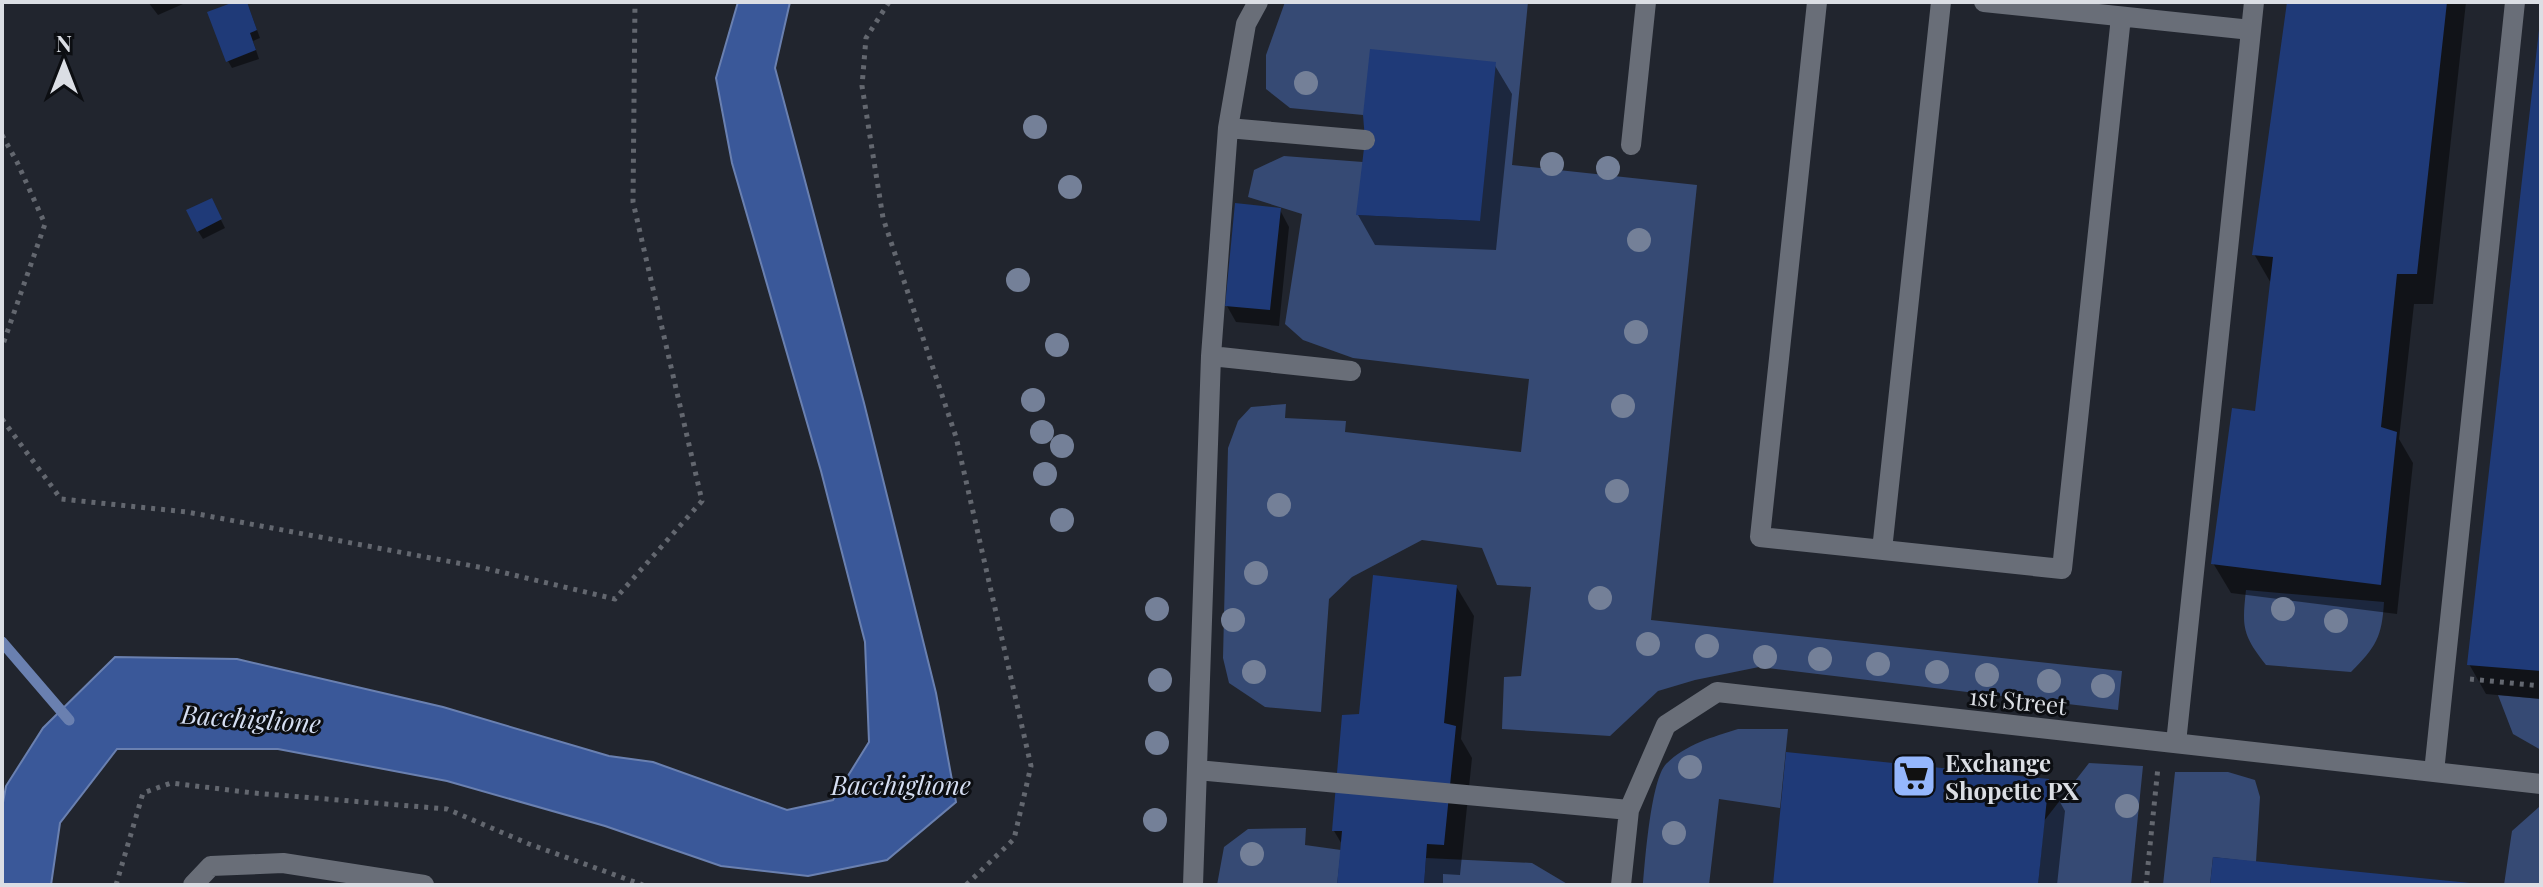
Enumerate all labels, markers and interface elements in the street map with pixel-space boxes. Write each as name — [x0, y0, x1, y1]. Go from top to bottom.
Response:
north arrow — [24, 24, 104, 104]
text: N — [56, 28, 72, 58]
street label: 1st Street — [1968, 679, 2069, 721]
water label: Bacchiglione — [179, 696, 322, 740]
place label: Exchange Shopette PX — [1945, 746, 2079, 806]
supermarket icon: Exchange Shopette PX — [1890, 752, 1938, 800]
water label: Bacchiglione — [830, 767, 971, 802]

